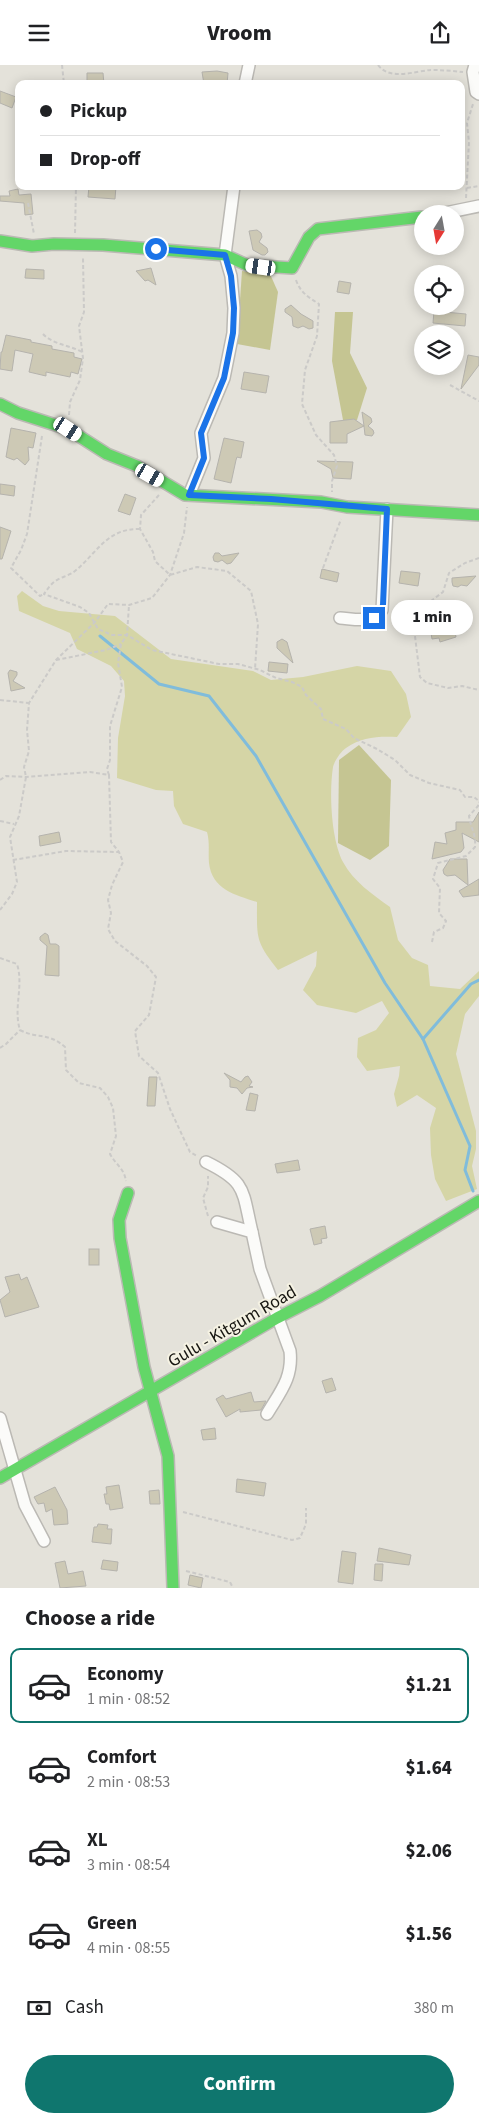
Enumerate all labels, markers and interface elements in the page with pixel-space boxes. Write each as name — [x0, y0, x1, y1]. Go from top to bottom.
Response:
text: Vroom — [207, 17, 272, 49]
icon: menu — [25, 19, 53, 47]
icon: share — [426, 19, 454, 47]
text: Pickup — [70, 98, 127, 125]
text: Drop-off — [70, 146, 140, 173]
north arrow — [414, 205, 464, 255]
map controls — [414, 205, 464, 375]
route start — [145, 238, 167, 260]
car — [245, 257, 276, 277]
button: locate — [414, 265, 464, 315]
button: layers — [414, 325, 464, 375]
car — [51, 415, 84, 443]
car — [133, 461, 166, 489]
callout: 1 min — [392, 601, 474, 635]
text: 1 min — [412, 606, 452, 628]
route end — [363, 607, 385, 629]
street label: Gulu - Kitgum Road — [163, 1279, 301, 1373]
text: Choose a ride — [25, 1602, 155, 1634]
text: Economy — [87, 1661, 164, 1688]
icon: car — [27, 1663, 72, 1708]
text: $1.21 — [406, 1672, 452, 1699]
text: 1 min · 08:52 — [87, 1688, 170, 1710]
text: Comfort — [87, 1744, 157, 1771]
icon: car — [27, 1746, 72, 1791]
text: $1.64 — [406, 1755, 452, 1782]
text: 2 min · 08:53 — [87, 1771, 170, 1793]
text: XL — [87, 1827, 108, 1854]
icon: car — [27, 1829, 72, 1874]
text: $2.06 — [406, 1838, 452, 1865]
text: 3 min · 08:54 — [87, 1854, 170, 1876]
text: Green — [87, 1910, 137, 1937]
icon: car — [27, 1912, 72, 1957]
text: $1.56 — [406, 1921, 452, 1948]
text: 4 min · 08:55 — [87, 1937, 170, 1959]
icon: cash — [25, 1994, 53, 2022]
text: Cash — [65, 1994, 104, 2021]
text: 380 m — [414, 1997, 454, 2019]
button: Confirm — [25, 2055, 454, 2113]

